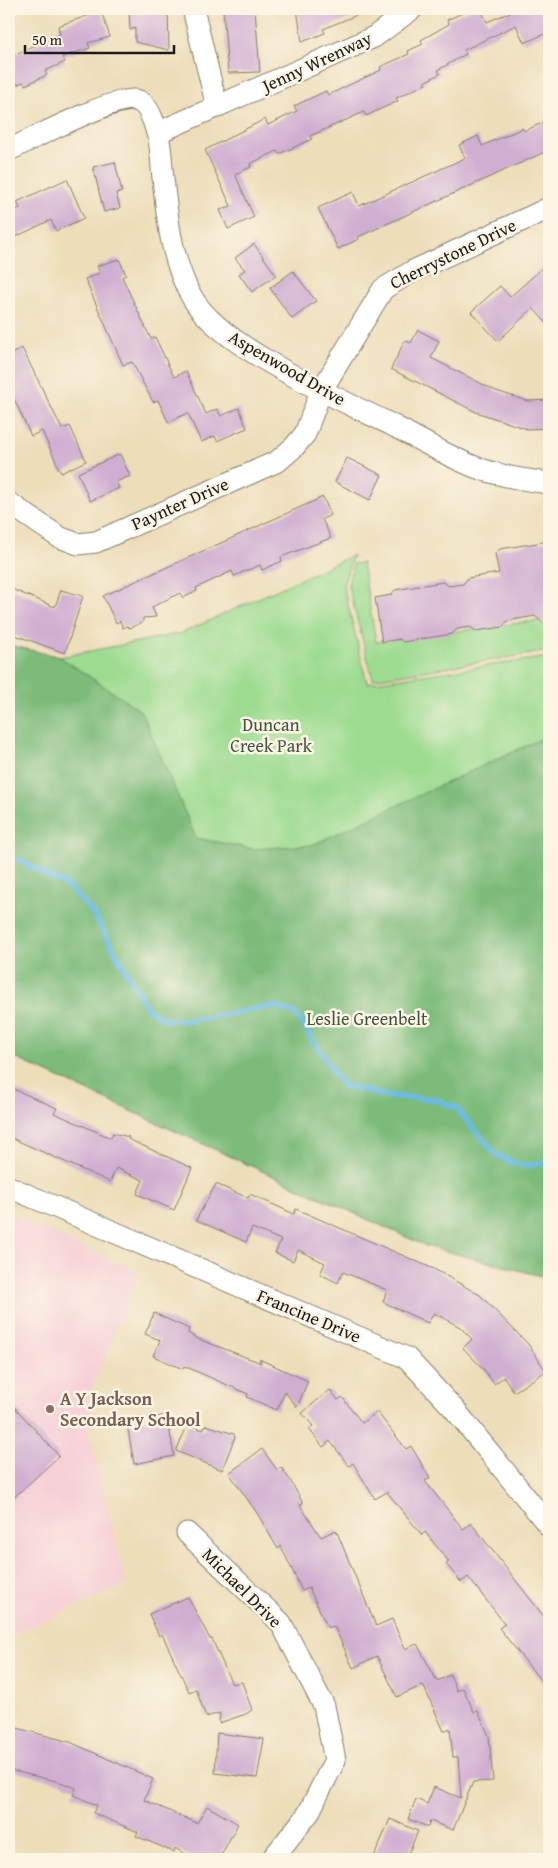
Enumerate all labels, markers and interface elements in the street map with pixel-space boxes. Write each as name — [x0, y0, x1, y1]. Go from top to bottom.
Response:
scale bar — [25, 22, 174, 54]
street label: Jenny Wrenway — [256, 24, 376, 100]
text: 50 m — [32, 29, 63, 50]
street label: Cherrystone Drive — [385, 211, 521, 296]
street label: Aspenwood Drive — [224, 323, 351, 412]
street label: Paynter Drive — [127, 470, 233, 537]
park label: Duncan Creek Park — [230, 711, 313, 759]
park label: Leslie Greenbelt — [307, 1005, 428, 1032]
street label: Francine Drive — [253, 1282, 365, 1350]
place label: A Y Jackson Secondary School — [60, 1385, 201, 1433]
marker: A Y Jackson Secondary School — [44, 1403, 56, 1415]
street label: Michael Drive — [196, 1541, 289, 1634]

